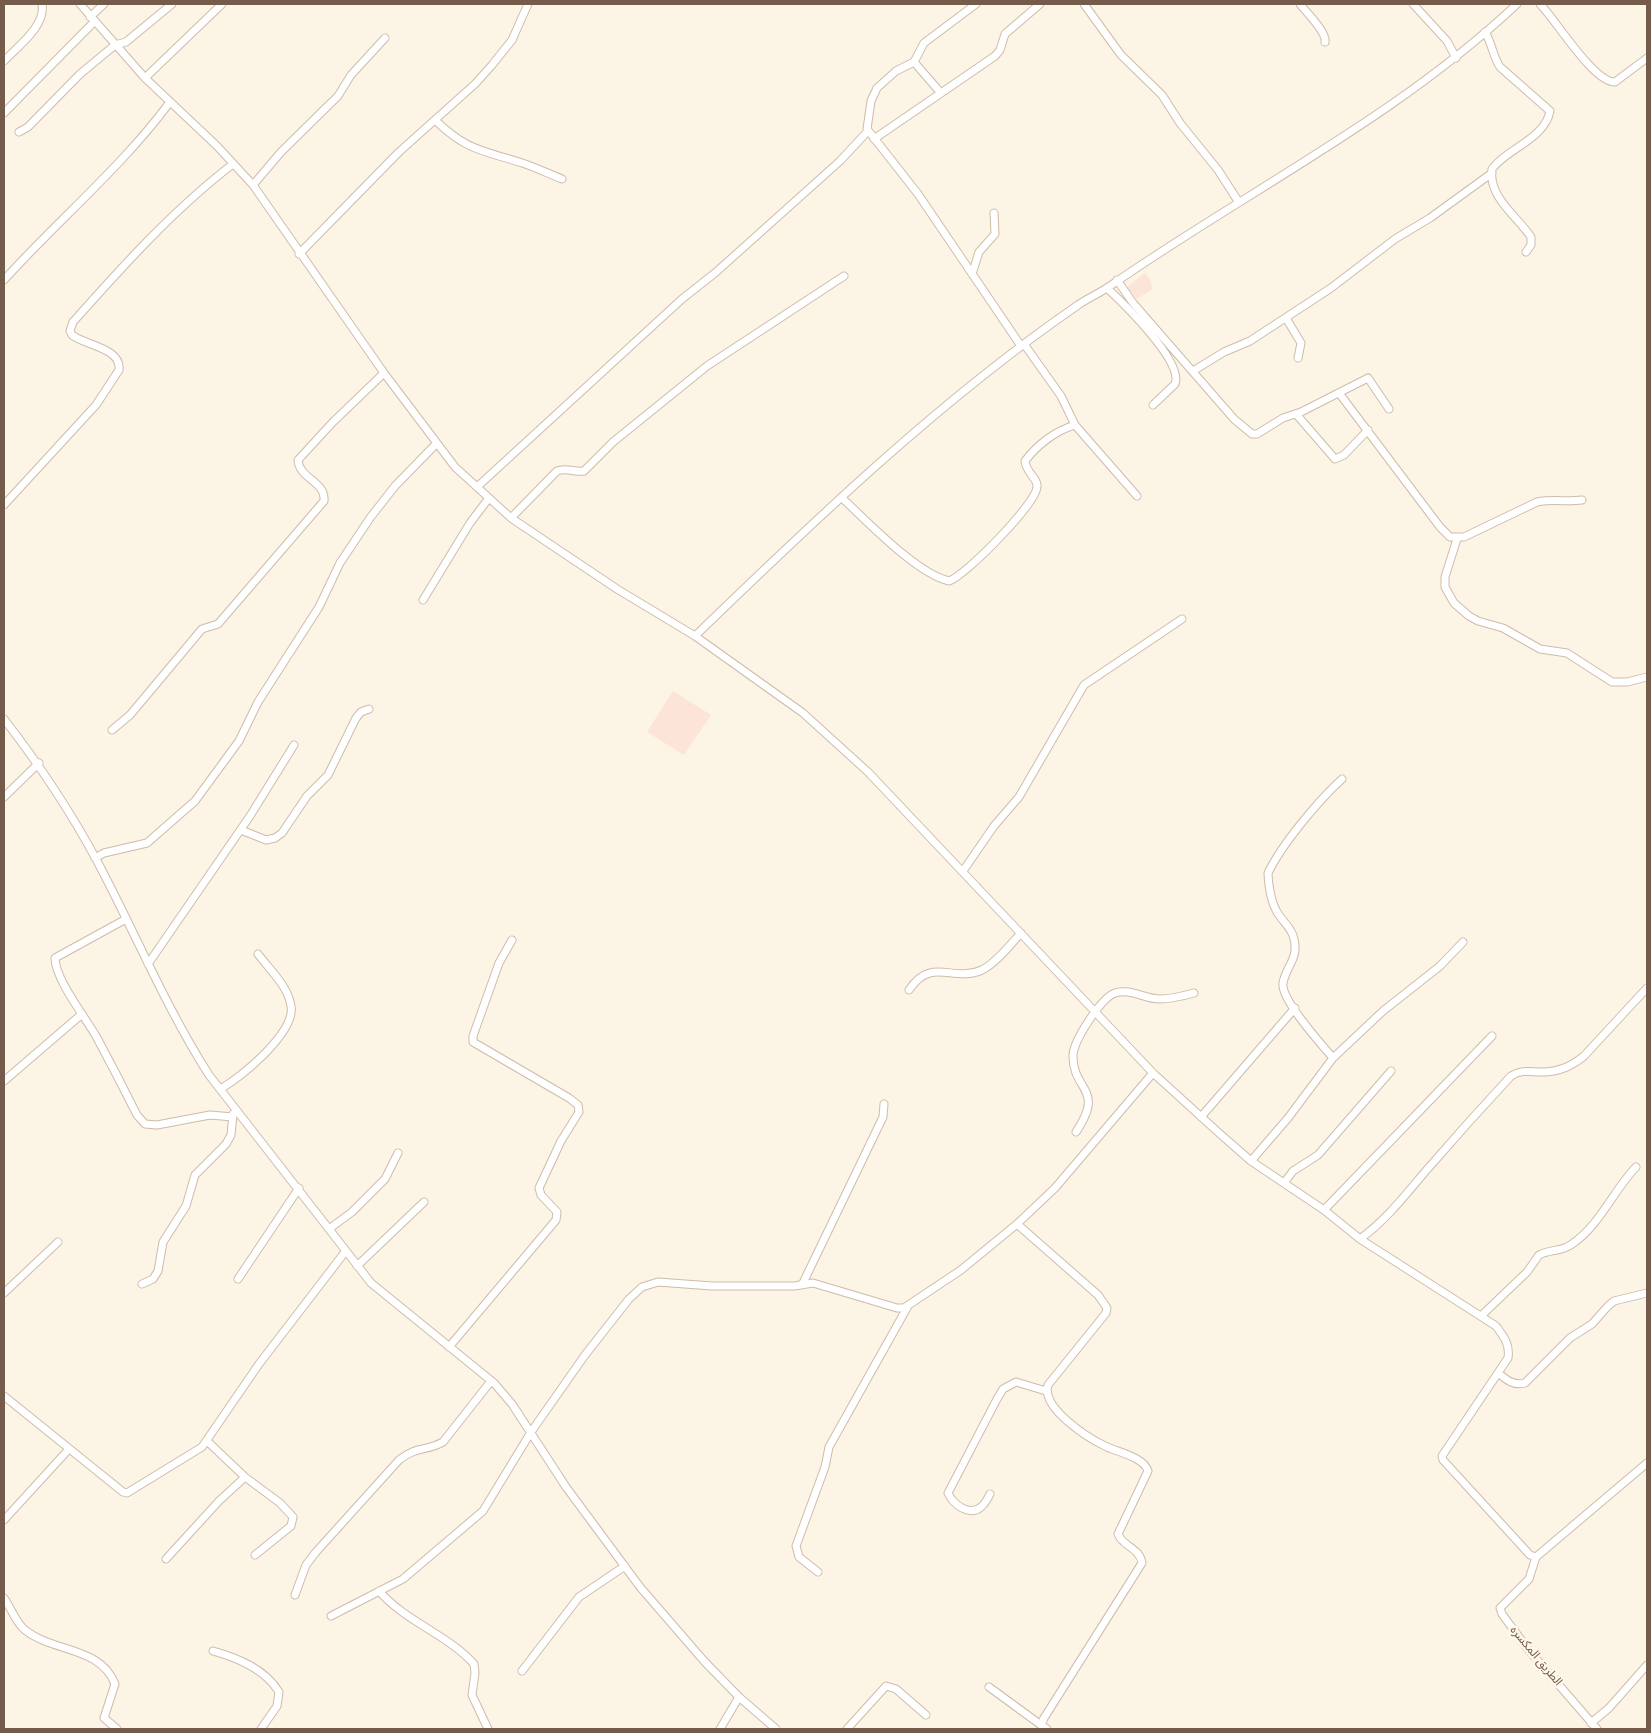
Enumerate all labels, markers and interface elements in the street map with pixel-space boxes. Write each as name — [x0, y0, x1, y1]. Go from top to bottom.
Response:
street label: الطريق المكسره — [1507, 1623, 1565, 1689]

